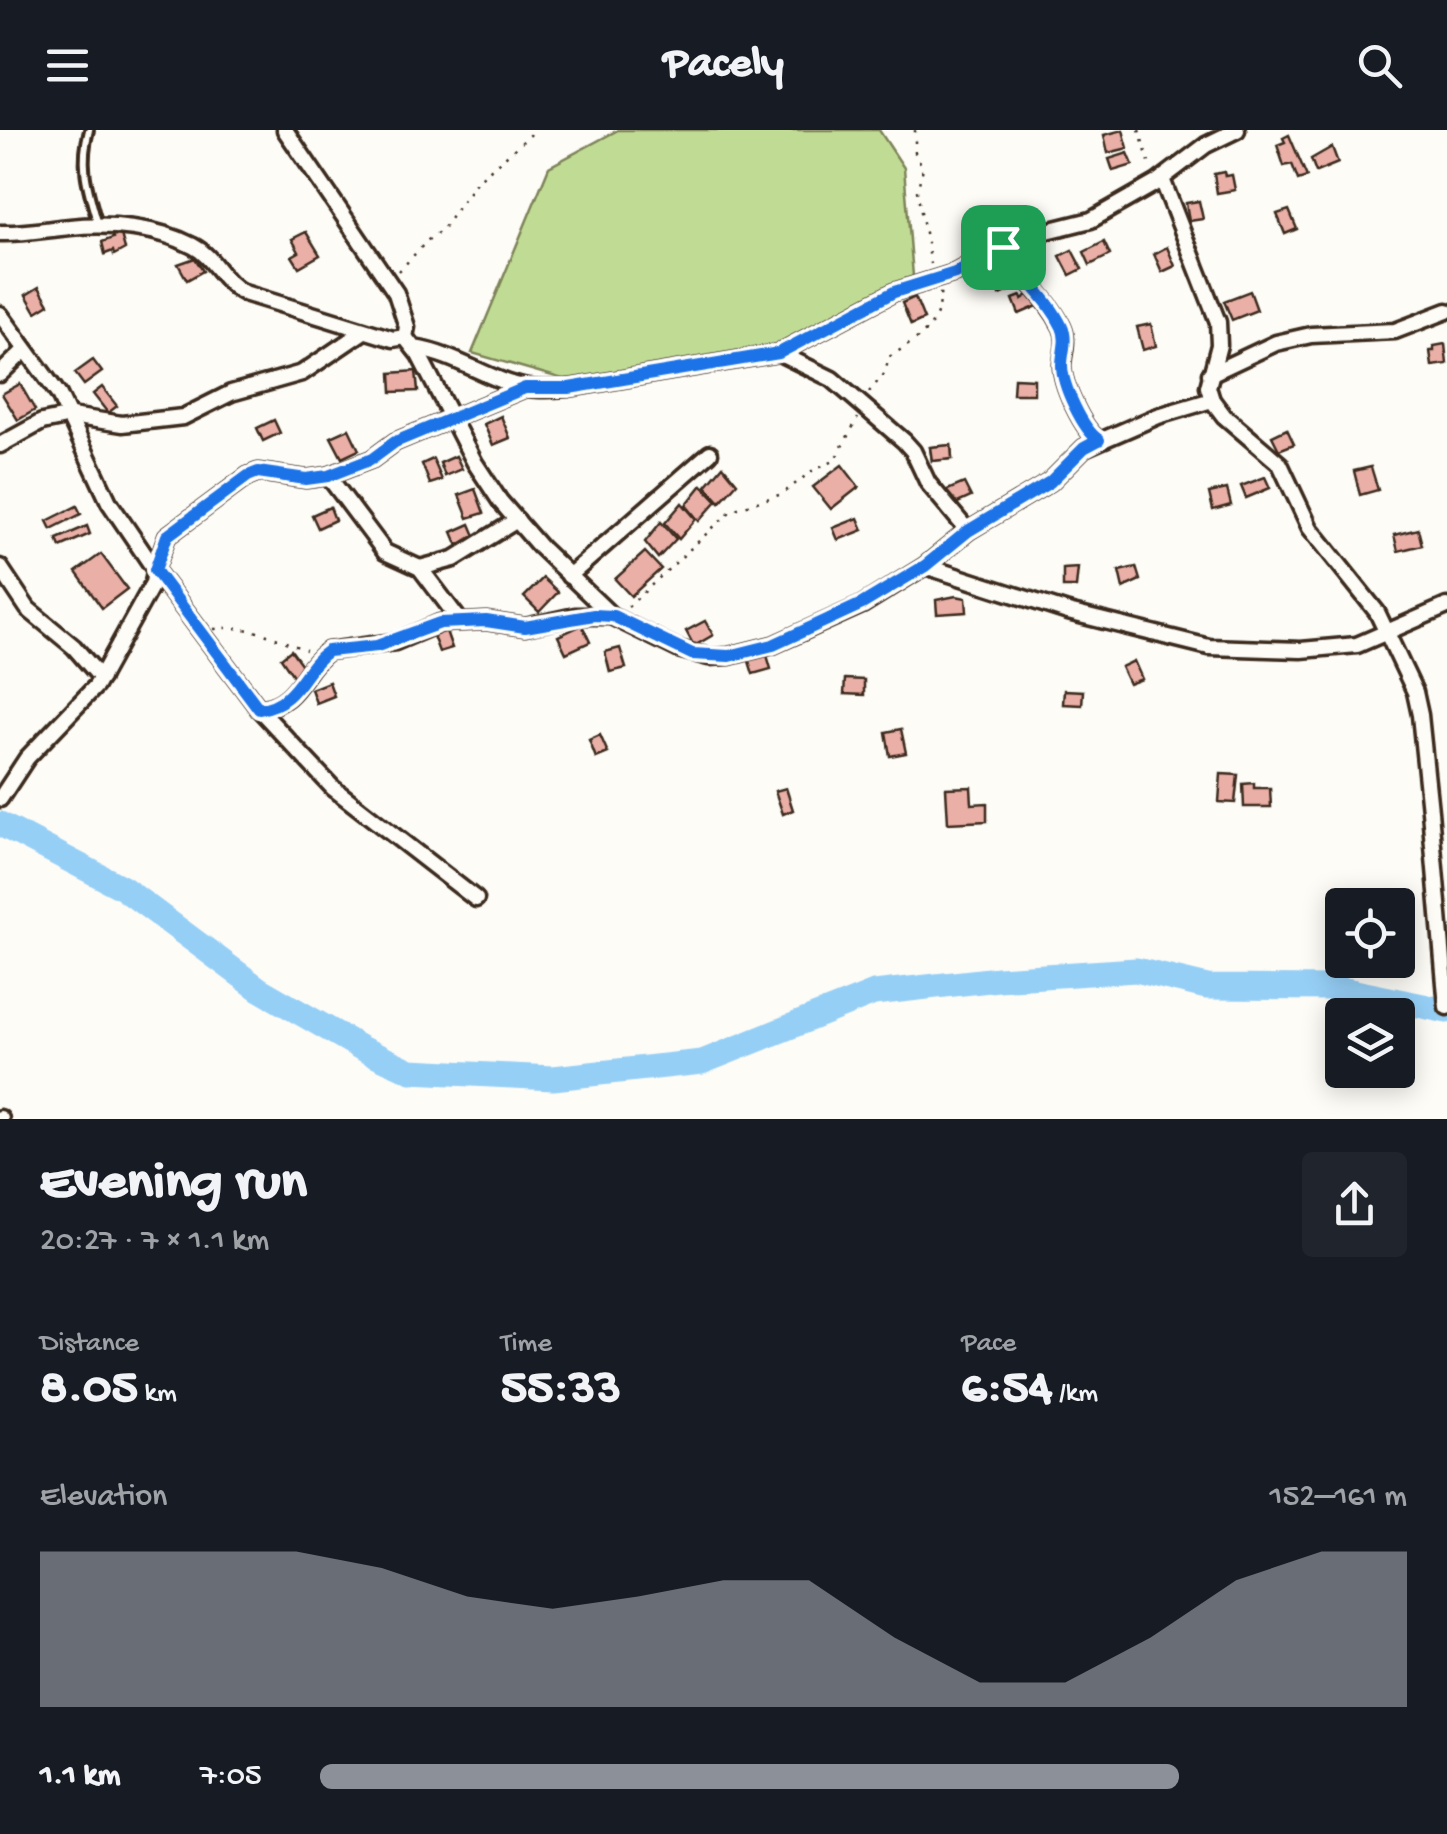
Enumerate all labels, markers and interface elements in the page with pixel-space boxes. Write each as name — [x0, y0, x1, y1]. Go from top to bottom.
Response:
icon: menu — [40, 38, 95, 93]
icon: search — [1352, 38, 1407, 93]
text: Pacely — [663, 39, 784, 92]
pin — [961, 205, 1046, 290]
icon: arrive — [976, 220, 1031, 275]
map controls — [1325, 888, 1415, 1088]
button: locate — [1325, 888, 1415, 978]
button: layers — [1325, 998, 1415, 1088]
button: share — [1302, 1152, 1407, 1257]
text: Evening run — [40, 1153, 307, 1217]
text: 20:27 · 7 × 1.1 km — [40, 1223, 269, 1261]
text: Distance — [40, 1328, 139, 1361]
text: Time — [501, 1328, 552, 1361]
text: Pace — [961, 1328, 1016, 1361]
text: 8.05 — [40, 1361, 138, 1420]
text: 55:33 — [501, 1361, 621, 1420]
text: 6:54 — [961, 1361, 1052, 1420]
text: km — [138, 1378, 177, 1411]
text: /km — [1052, 1378, 1098, 1411]
text: Elevation — [40, 1479, 167, 1517]
text: 152–161 m — [1270, 1479, 1407, 1517]
text: 1.1 km — [40, 1758, 120, 1796]
text: 7:05 — [200, 1758, 262, 1796]

